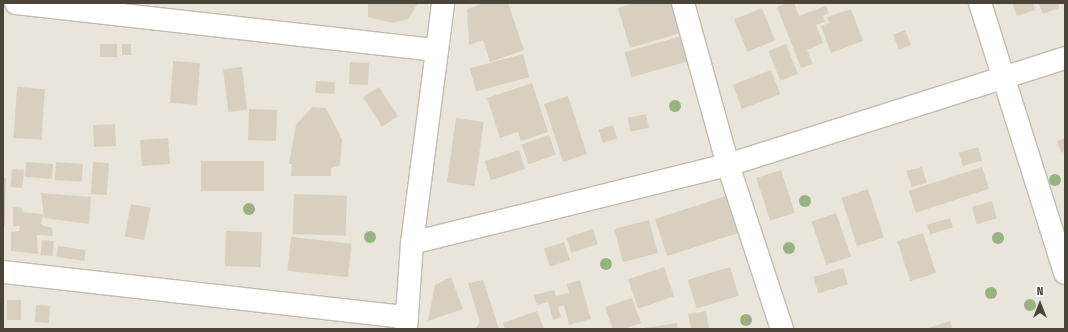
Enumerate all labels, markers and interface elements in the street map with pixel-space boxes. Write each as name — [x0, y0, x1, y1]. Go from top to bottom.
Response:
north arrow — [1020, 284, 1060, 324]
text: N — [1037, 285, 1043, 298]

